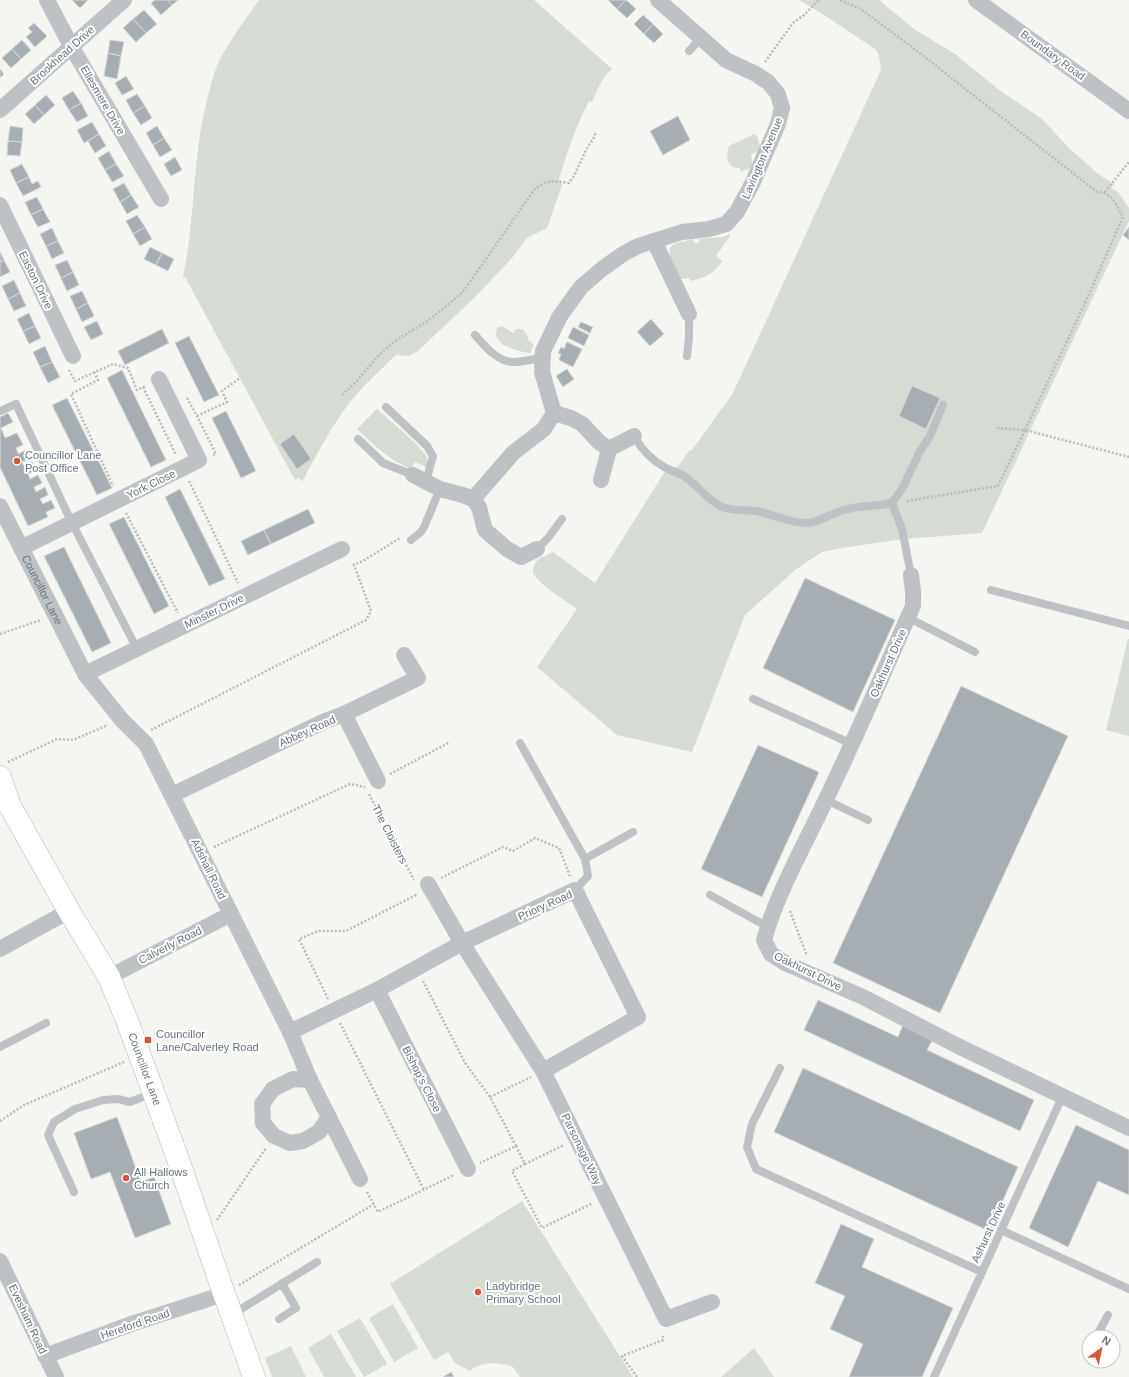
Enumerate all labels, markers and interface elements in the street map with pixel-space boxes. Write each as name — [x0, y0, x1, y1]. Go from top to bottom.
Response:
street label: Brookhead Drive — [28, 23, 96, 87]
street label: Boundary Road — [1019, 28, 1087, 82]
street label: Ellesmere Drive — [78, 63, 128, 137]
street label: Lavington Avenue — [739, 115, 785, 201]
street label: Easton Drive — [17, 249, 55, 311]
place label: Councillor Lane Post Office — [25, 449, 101, 474]
marker: Councillor Lane Post Office — [12, 456, 22, 466]
street label: York Close — [125, 467, 177, 501]
street label: Councillor Lane — [20, 553, 65, 627]
street label: Minster Drive — [182, 591, 246, 631]
street label: Oakhurst Drive — [868, 627, 908, 699]
street label: Abbey Road — [277, 713, 337, 749]
street label: The Cloisters — [370, 802, 410, 866]
street label: Adshall Road — [189, 837, 229, 901]
street label: Priory Road — [516, 888, 574, 922]
street label: Calverly Road — [136, 924, 204, 966]
street label: Oakhurst Drive — [772, 950, 844, 992]
place label: Councillor Lane/Calverley Road — [156, 1028, 259, 1053]
street label: Councillor Lane — [126, 1031, 164, 1107]
marker: Councillor Lane/Calverley Road — [143, 1035, 153, 1045]
street label: Bishop's Close — [400, 1044, 444, 1114]
street label: Parsonage Way — [560, 1111, 605, 1187]
place label: All Hallows Church — [134, 1166, 188, 1191]
marker: All Hallows Church — [121, 1173, 131, 1183]
street label: Ashurst Drive — [969, 1200, 1007, 1264]
place label: Ladybridge Primary School — [486, 1280, 561, 1305]
street label: Evesham Road — [7, 1282, 49, 1356]
marker: Ladybridge Primary School — [473, 1287, 483, 1297]
street label: Hereford Road — [99, 1307, 171, 1341]
north arrow — [1081, 1329, 1121, 1369]
text: N — [1100, 1333, 1113, 1348]

